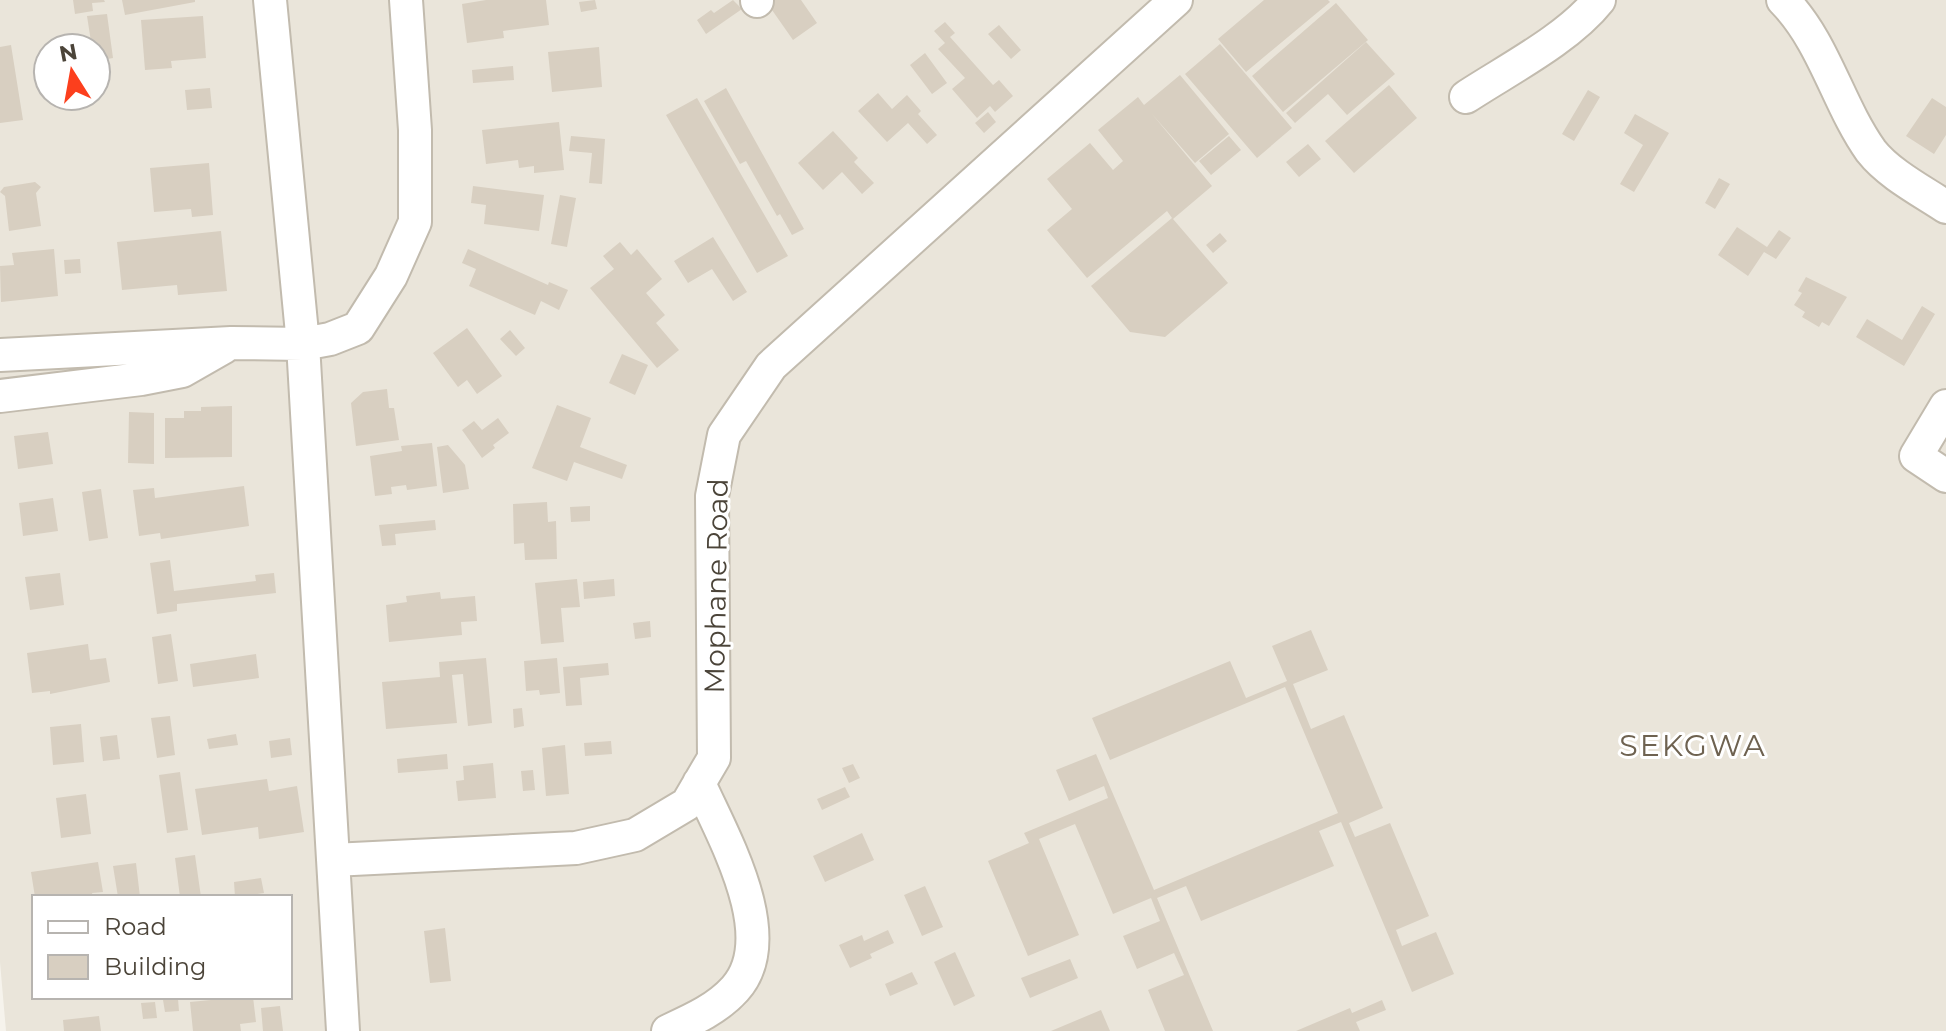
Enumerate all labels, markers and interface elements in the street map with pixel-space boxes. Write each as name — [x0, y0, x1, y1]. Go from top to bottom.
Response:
north arrow — [32, 32, 112, 112]
text: N — [57, 38, 80, 68]
street label: Mophane Road — [697, 478, 735, 694]
district label: SEKGWA — [1619, 727, 1767, 764]
legend — [32, 895, 292, 999]
text: Road — [104, 912, 167, 941]
text: Building — [104, 952, 207, 981]

